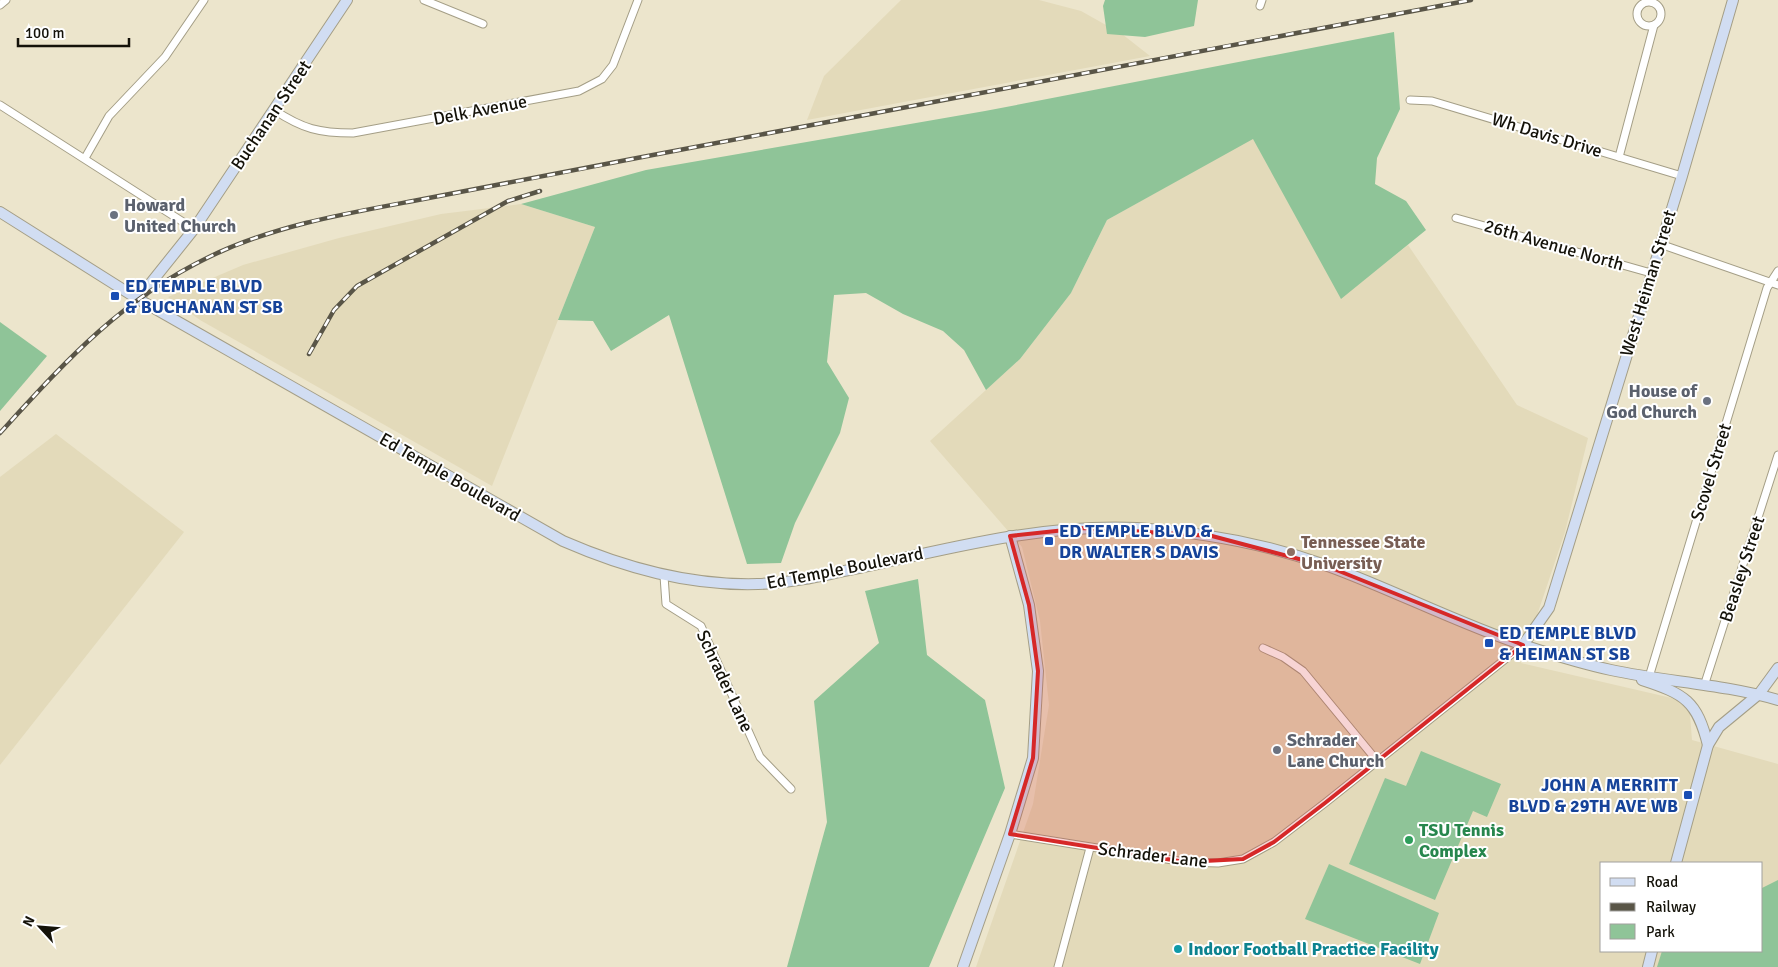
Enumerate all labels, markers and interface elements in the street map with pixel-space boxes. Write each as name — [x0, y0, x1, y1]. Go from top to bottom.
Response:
scale bar — [18, 15, 129, 47]
text: 100 m — [25, 24, 65, 42]
street label: Buchanan Street — [226, 56, 316, 174]
street label: Delk Avenue — [431, 90, 529, 130]
street label: Wh Davis Drive — [1489, 108, 1605, 162]
place label: Howard United Church — [124, 194, 236, 237]
street label: West Heiman Street — [1615, 207, 1681, 359]
marker: Howard United Church — [108, 209, 120, 221]
street label: 26th Avenue North — [1482, 215, 1626, 275]
place label: ED TEMPLE BLVD & BUCHANAN ST SB — [125, 275, 283, 318]
marker: ED TEMPLE BLVD & BUCHANAN ST SB — [109, 290, 121, 302]
place label: House of God Church — [1606, 380, 1698, 423]
marker: House of God Church — [1701, 395, 1713, 407]
street label: Scovel Street — [1686, 421, 1736, 523]
street label: Ed Temple Boulevard — [376, 428, 524, 526]
street label: Beasley Street — [1715, 513, 1769, 625]
place label: ED TEMPLE BLVD & DR WALTER S DAVIS — [1059, 520, 1218, 563]
place label: Tennessee State University — [1301, 531, 1425, 574]
marker: ED TEMPLE BLVD & DR WALTER S DAVIS — [1043, 535, 1055, 547]
street label: Ed Temple Boulevard — [765, 542, 925, 594]
marker: Tennessee State University — [1285, 546, 1297, 558]
place label: ED TEMPLE BLVD & HEIMAN ST SB — [1499, 622, 1636, 665]
street label: Schrader Lane — [692, 626, 758, 736]
marker: ED TEMPLE BLVD & HEIMAN ST SB — [1483, 637, 1495, 649]
place label: Schrader Lane Church — [1287, 729, 1384, 772]
marker: Schrader Lane Church — [1271, 744, 1283, 756]
place label: JOHN A MERRITT BLVD & 29TH AVE WB — [1508, 774, 1679, 817]
marker: JOHN A MERRITT BLVD & 29TH AVE WB — [1682, 789, 1694, 801]
place label: TSU Tennis Complex — [1419, 819, 1504, 862]
marker: TSU Tennis Complex — [1403, 834, 1415, 846]
street label: Schrader Lane — [1097, 837, 1209, 873]
legend — [1600, 862, 1763, 952]
text: Road — [1646, 873, 1678, 891]
text: Railway — [1646, 898, 1696, 916]
north arrow — [15, 902, 65, 952]
text: N — [19, 913, 39, 930]
text: Park — [1646, 923, 1675, 941]
place label: Indoor Football Practice Facility — [1188, 938, 1439, 960]
marker: Indoor Football Practice Facility — [1172, 943, 1184, 955]

